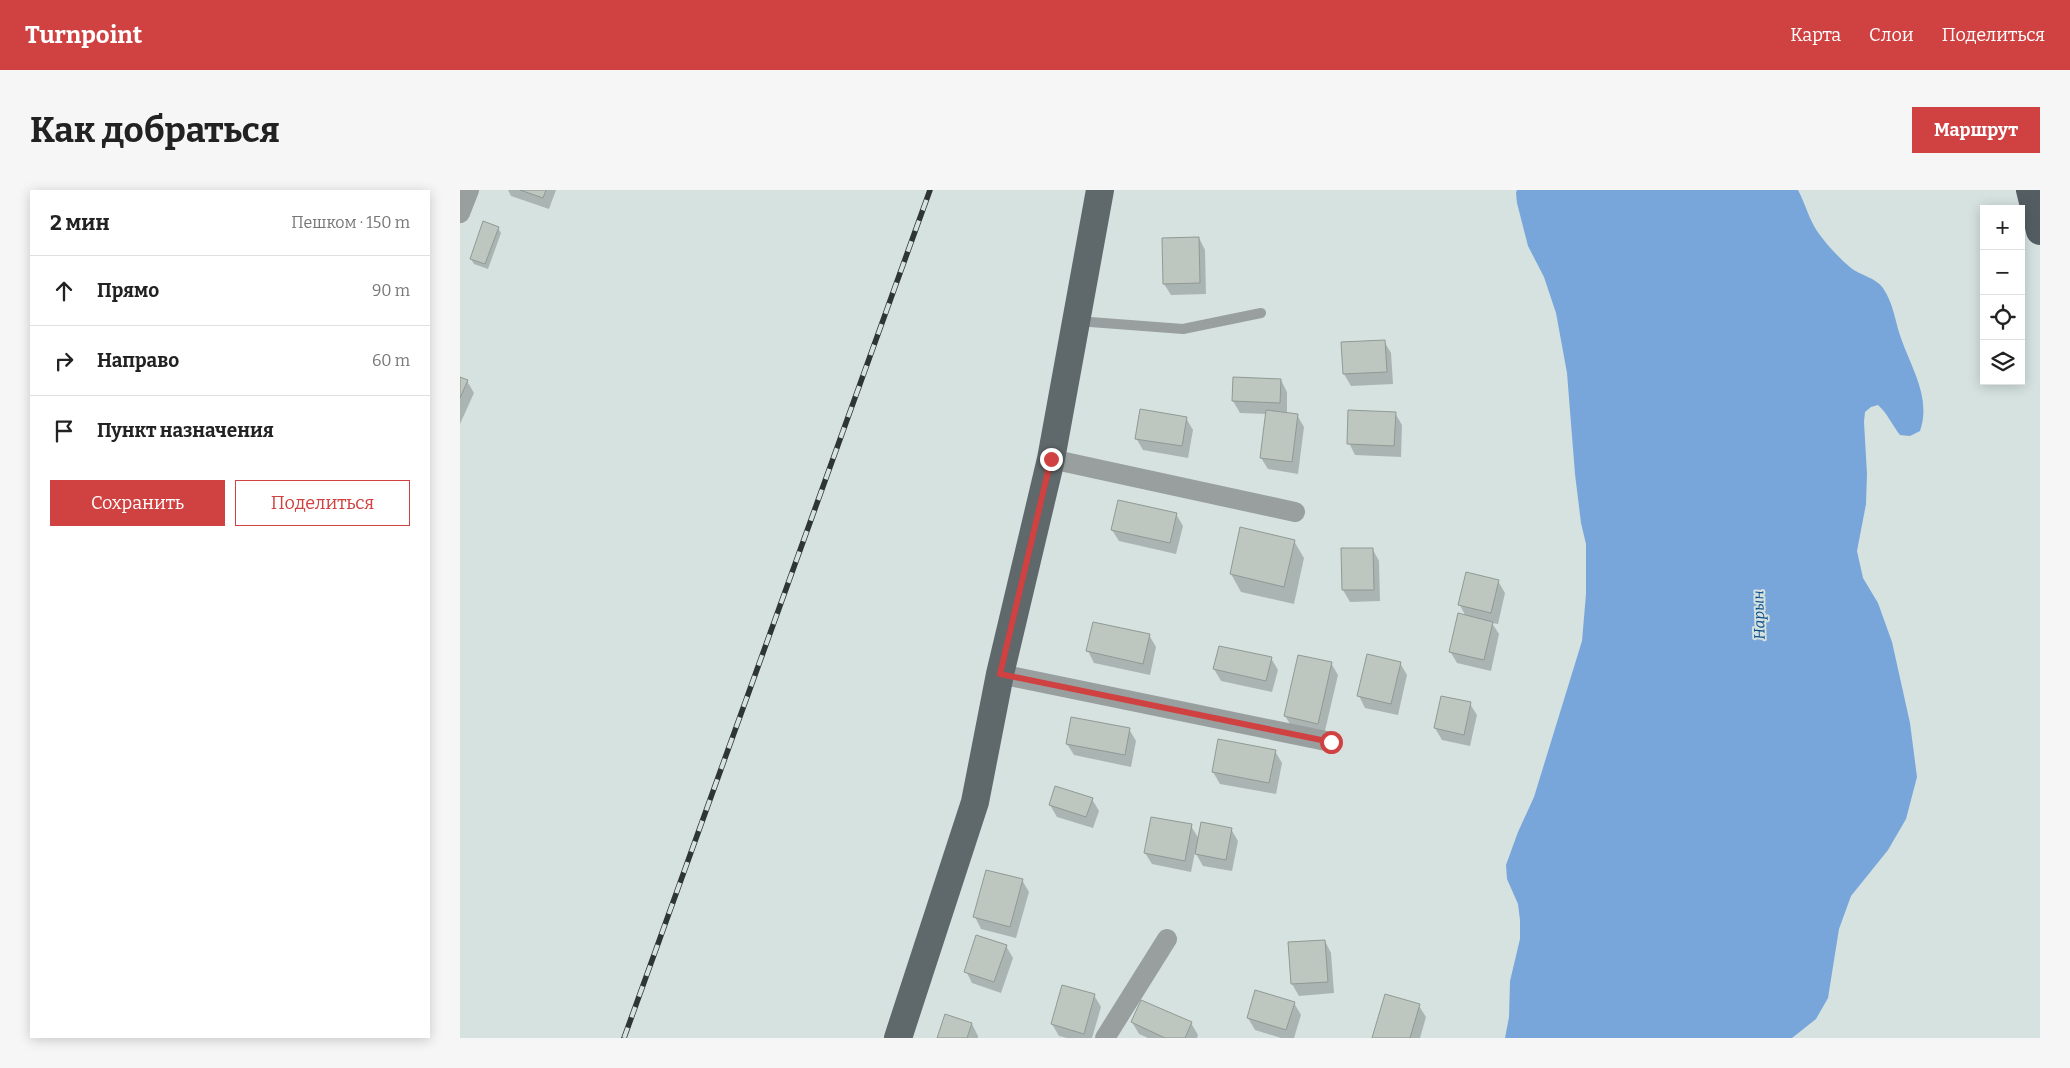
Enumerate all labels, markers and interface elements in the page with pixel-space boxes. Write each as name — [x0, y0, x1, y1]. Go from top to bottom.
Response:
text: Turnpoint — [25, 21, 142, 49]
text: Карта — [1790, 24, 1841, 46]
text: Слои — [1869, 24, 1914, 46]
text: Поделиться — [1942, 24, 2045, 46]
button: Маршрут — [1912, 107, 2040, 153]
text: Как добраться — [30, 109, 280, 151]
map controls — [1980, 205, 2025, 385]
button: + — [1980, 205, 2025, 250]
text: 2 мин — [50, 210, 110, 236]
text: Пешком · 150 m — [291, 213, 410, 232]
button: − — [1980, 250, 2025, 295]
icon: ahead — [50, 277, 78, 305]
text: Прямо — [97, 279, 159, 302]
text: 90 m — [372, 281, 410, 300]
button: locate — [1980, 295, 2025, 340]
button: layers — [1980, 340, 2025, 385]
icon: right — [50, 347, 78, 375]
text: Направо — [97, 349, 179, 372]
text: 60 m — [372, 351, 410, 370]
icon: arrive — [50, 417, 78, 445]
text: Пункт назначения — [97, 419, 274, 442]
route end — [1040, 448, 1063, 471]
button: Сохранить — [50, 480, 225, 526]
button: Поделиться — [235, 480, 410, 526]
water label: Нарын — [1749, 590, 1769, 640]
route start — [1320, 731, 1343, 754]

